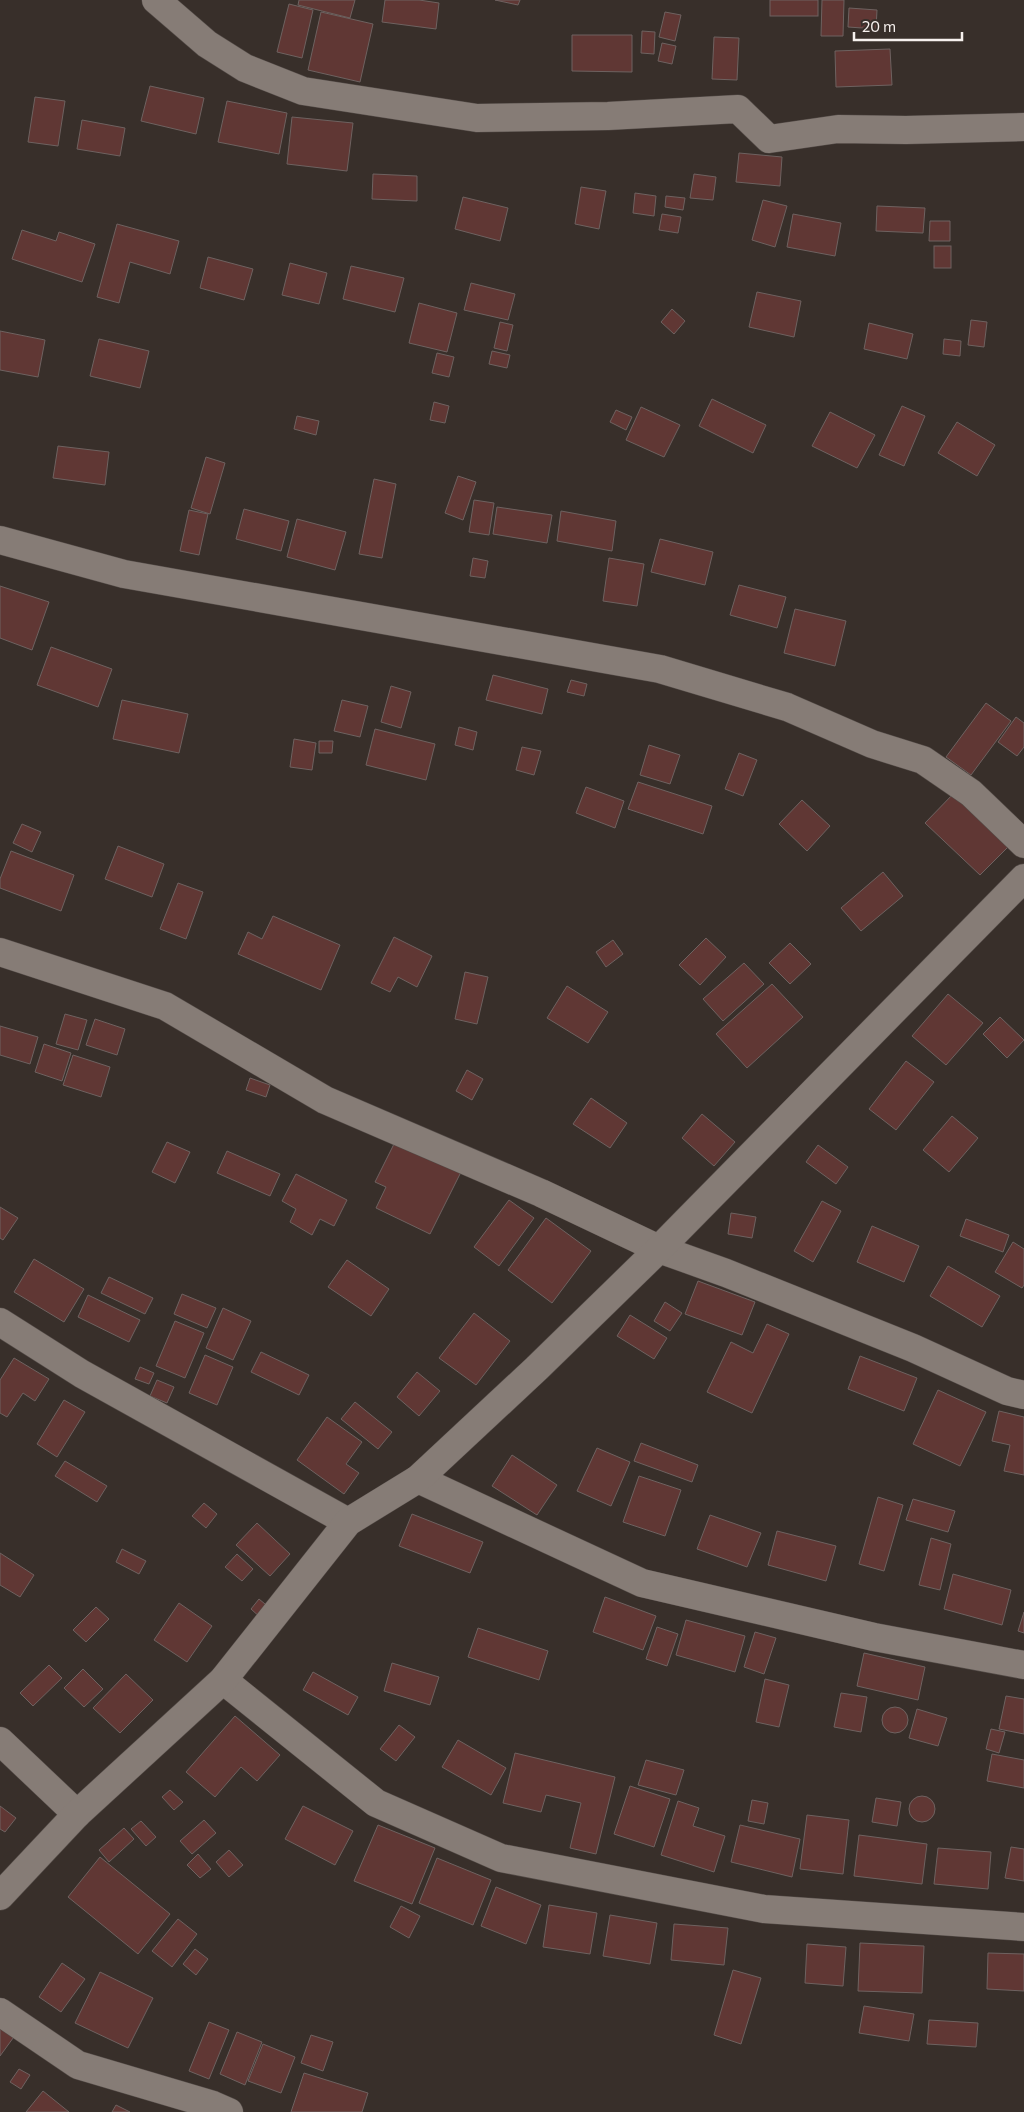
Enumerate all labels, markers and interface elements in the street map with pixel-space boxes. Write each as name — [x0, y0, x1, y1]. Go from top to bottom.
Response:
scale bar — [854, 10, 962, 42]
text: 20 m — [862, 17, 896, 35]

